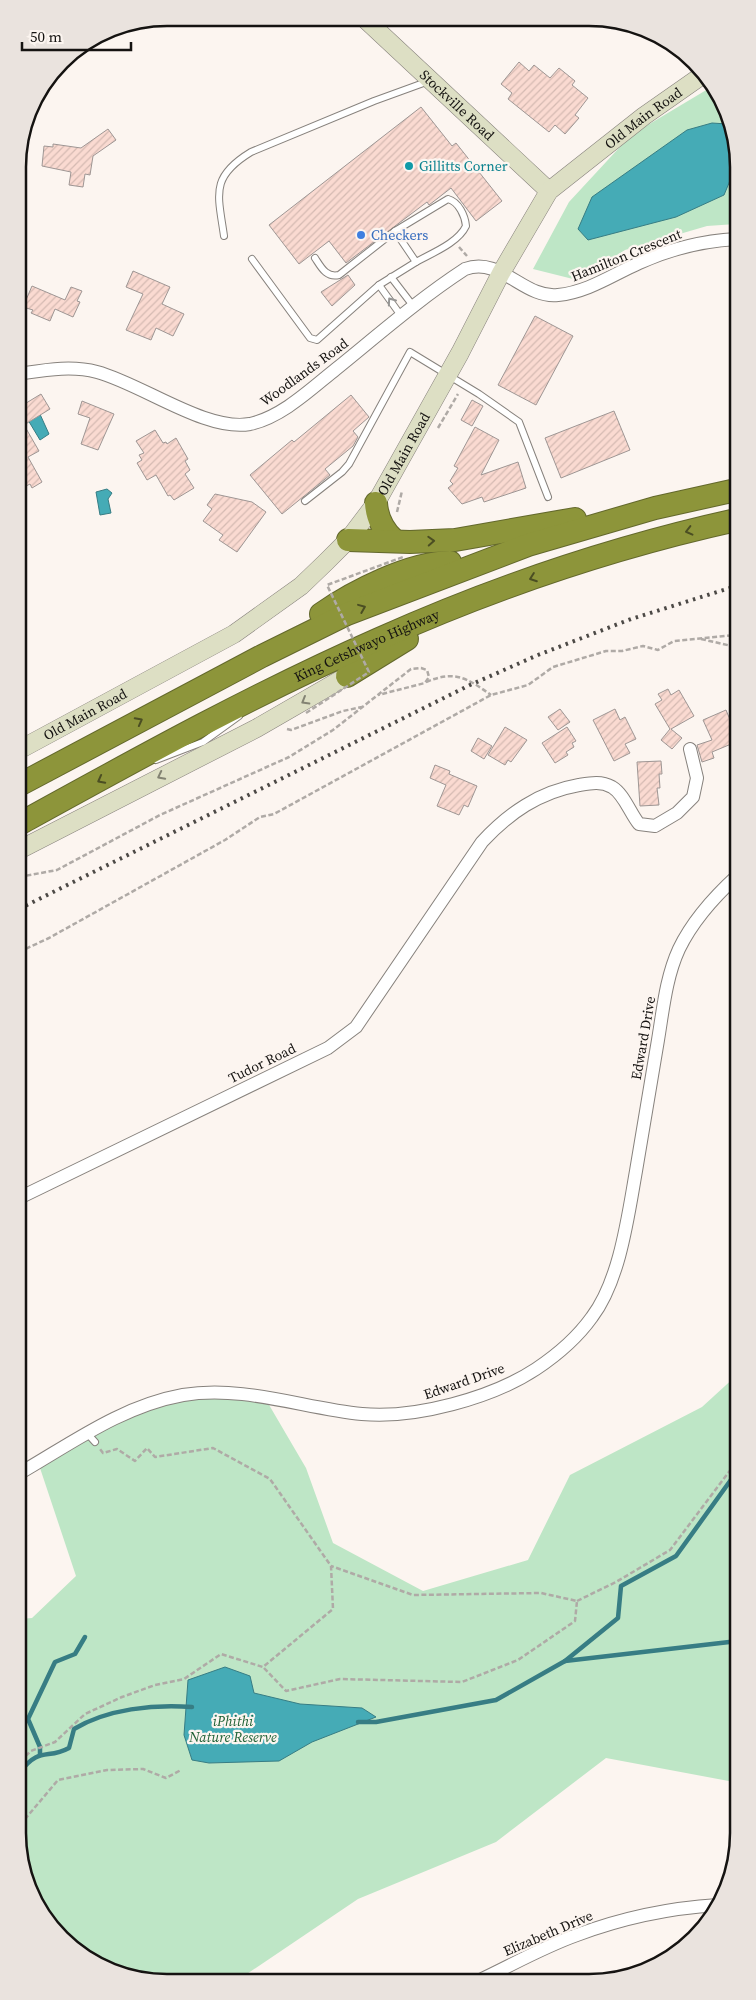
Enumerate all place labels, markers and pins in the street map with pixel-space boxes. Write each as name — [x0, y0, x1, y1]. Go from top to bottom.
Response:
place label: Gillitts Corner — [419, 156, 508, 176]
marker: Gillitts Corner — [403, 160, 415, 172]
place label: Checkers — [371, 225, 428, 245]
marker: Checkers — [355, 229, 367, 241]

